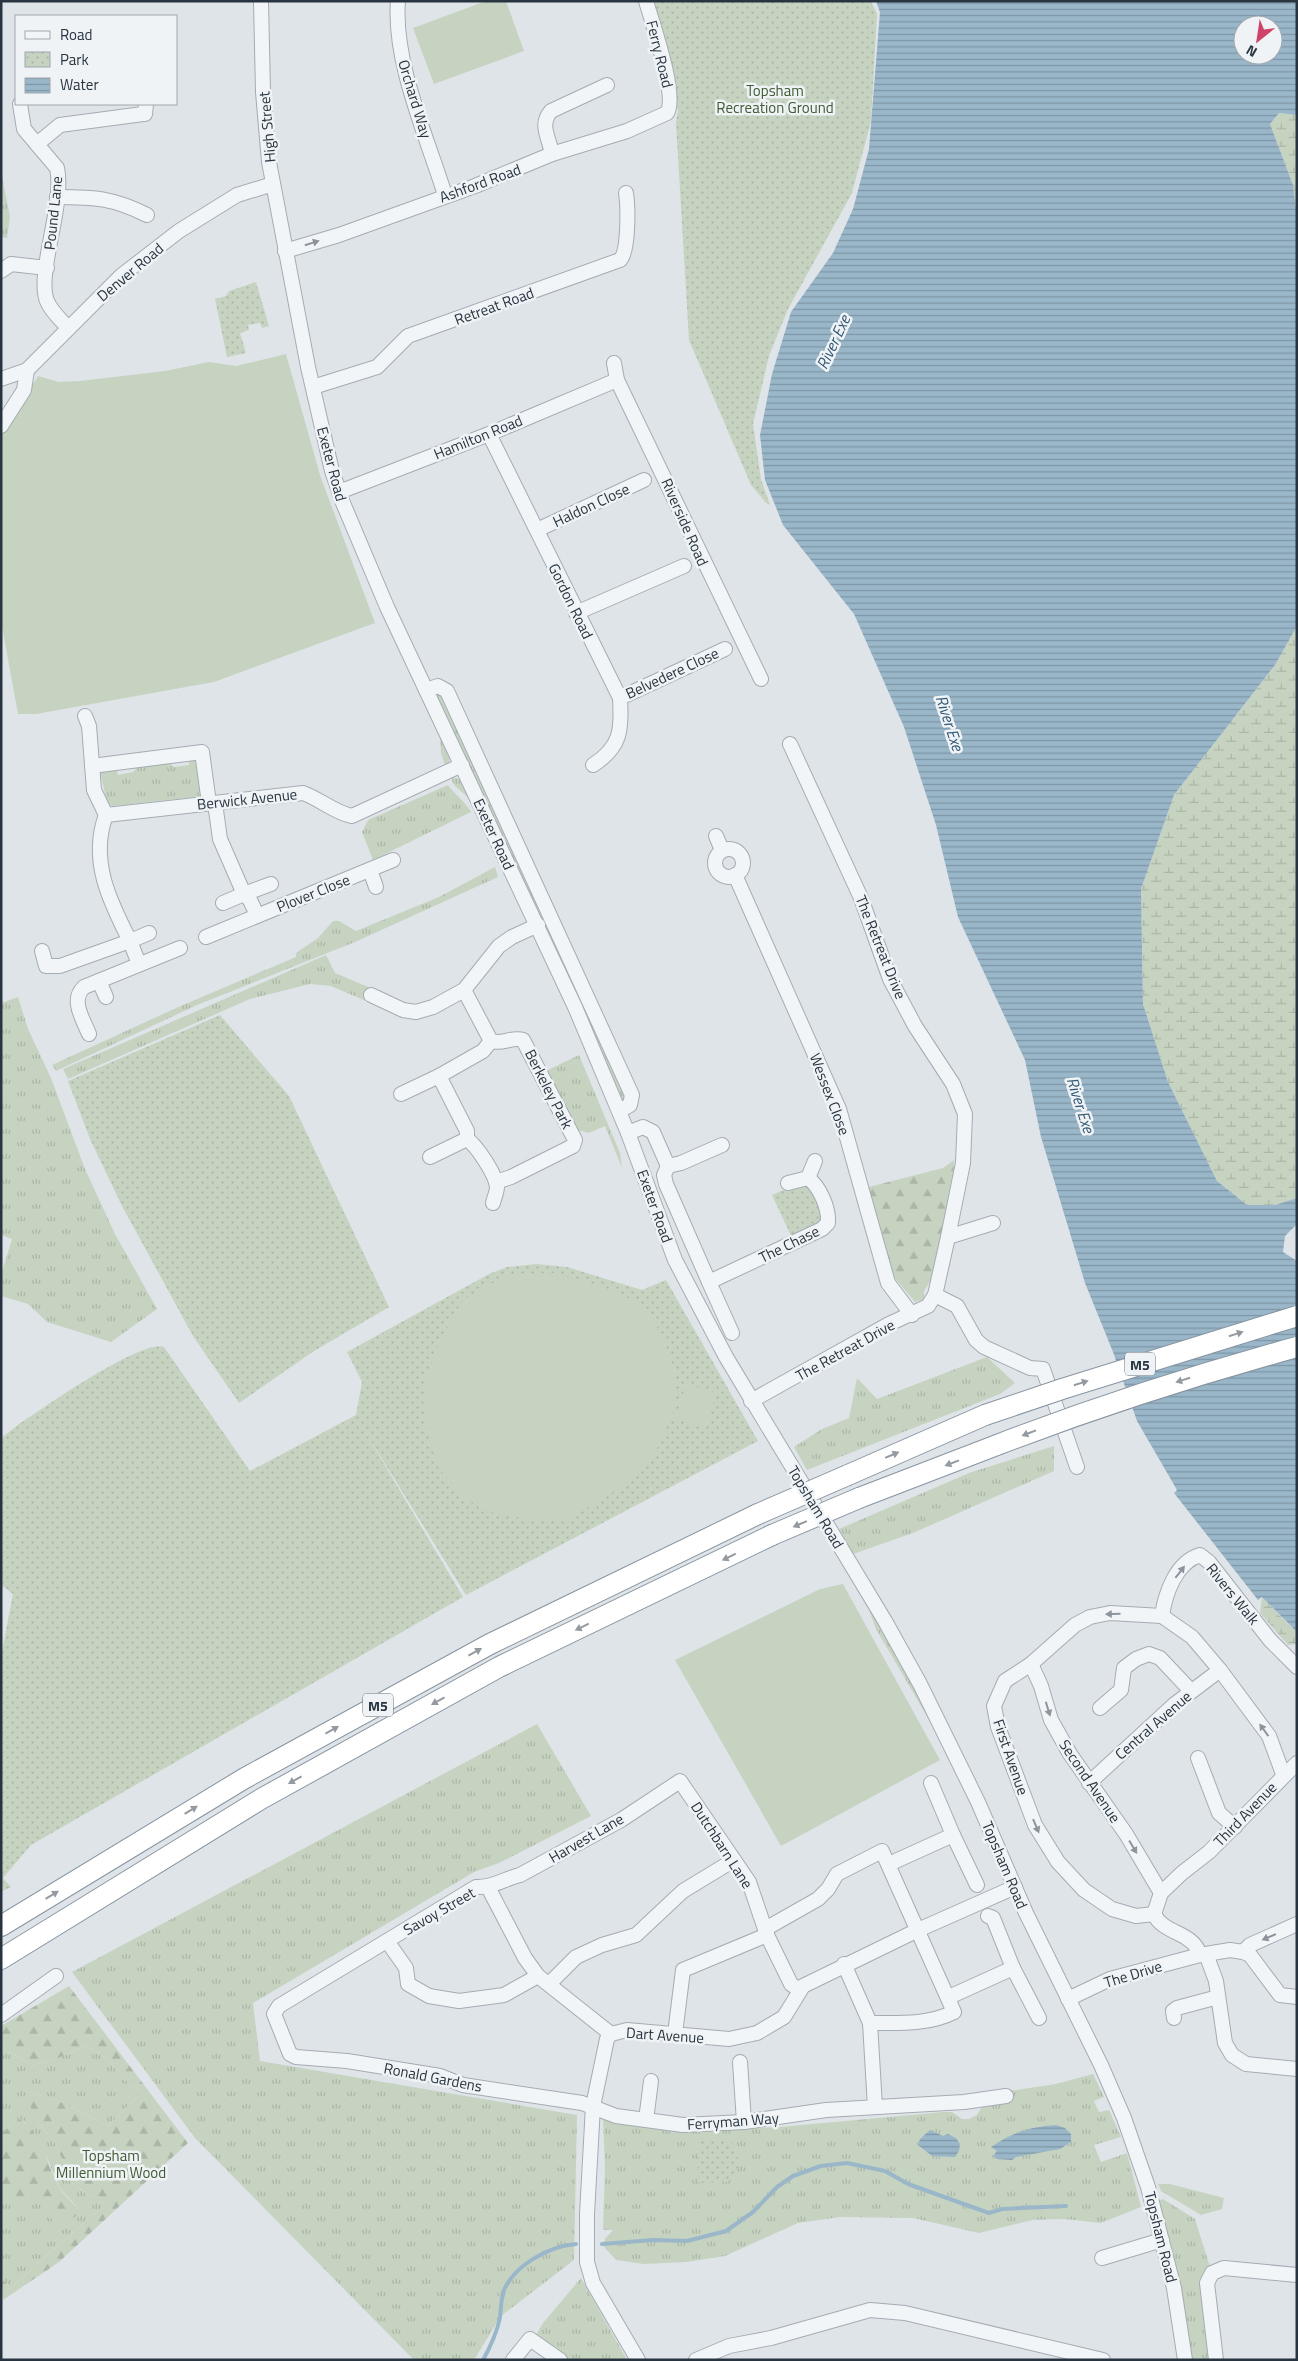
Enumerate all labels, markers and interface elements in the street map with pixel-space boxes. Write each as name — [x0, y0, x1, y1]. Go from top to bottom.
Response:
legend — [15, 15, 178, 105]
north arrow — [1233, 15, 1283, 65]
street label: Ferry Road — [641, 18, 679, 90]
text: Road — [60, 23, 92, 46]
text: N — [1242, 40, 1261, 63]
text: Park — [60, 48, 89, 71]
street label: Orchard Way — [392, 57, 438, 141]
text: Water — [60, 73, 99, 96]
park label: Topsham Recreation Ground — [716, 79, 834, 119]
street label: High Street — [252, 90, 282, 163]
street label: Ashford Road — [436, 158, 524, 208]
street label: Pound Lane — [38, 175, 68, 251]
street label: Denver Road — [92, 237, 168, 307]
one-way arrow — [305, 239, 320, 247]
street label: Retreat Road — [451, 281, 537, 331]
water label: River Exe — [810, 310, 857, 373]
street label: Hamilton Road — [430, 409, 526, 465]
street label: Exeter Road — [311, 424, 353, 504]
street label: Riverside Road — [655, 474, 715, 570]
street label: Haldon Close — [549, 477, 633, 533]
street label: Gordon Road — [543, 559, 599, 643]
street label: Belvedere Close — [622, 641, 722, 705]
water label: River Exe — [930, 692, 971, 755]
street label: Berwick Avenue — [196, 782, 298, 816]
street label: Exeter Road — [467, 795, 521, 873]
street label: Plover Close — [273, 868, 353, 918]
street label: The Retreat Drive — [850, 892, 912, 1002]
street label: Berkeley Park — [519, 1045, 579, 1133]
street label: Wessex Close — [804, 1050, 856, 1138]
water label: River Exe — [1061, 1074, 1102, 1137]
street label: Exeter Road — [631, 1166, 679, 1246]
street label: The Chase — [755, 1219, 823, 1269]
street label: The Retreat Drive — [791, 1313, 899, 1387]
one-way arrow — [1228, 1330, 1243, 1337]
road number: M5 — [1125, 1352, 1155, 1376]
one-way arrow — [1175, 1377, 1190, 1384]
one-way arrow — [1073, 1378, 1088, 1386]
one-way arrow — [1021, 1429, 1036, 1437]
one-way arrow — [885, 1451, 899, 1459]
one-way arrow — [945, 1459, 959, 1467]
street label: Topsham Road — [782, 1461, 850, 1553]
one-way arrow — [793, 1520, 807, 1528]
one-way arrow — [721, 1552, 736, 1561]
street label: Rivers Walk — [1201, 1558, 1265, 1630]
one-way arrow — [1175, 1566, 1186, 1579]
one-way arrow — [1105, 1610, 1121, 1618]
one-way arrow — [575, 1623, 589, 1631]
one-way arrow — [467, 1648, 482, 1656]
street label: Central Avenue — [1110, 1685, 1196, 1765]
road number: M5 — [363, 1694, 393, 1716]
one-way arrow — [431, 1697, 444, 1706]
one-way arrow — [1044, 1702, 1052, 1717]
street label: First Avenue — [987, 1716, 1035, 1798]
one-way arrow — [1259, 1723, 1269, 1737]
one-way arrow — [325, 1726, 339, 1734]
street label: Second Avenue — [1054, 1735, 1126, 1827]
one-way arrow — [288, 1776, 303, 1784]
street label: Third Avenue — [1208, 1776, 1282, 1852]
street label: Dutchbarn Lane — [685, 1797, 759, 1893]
one-way arrow — [184, 1806, 197, 1815]
street label: Harvest Lane — [544, 1807, 628, 1869]
street label: Topsham Road — [976, 1818, 1034, 1912]
one-way arrow — [1032, 1819, 1040, 1834]
one-way arrow — [1129, 1840, 1138, 1853]
street label: Savoy Street — [399, 1881, 480, 1941]
one-way arrow — [45, 1890, 58, 1899]
one-way arrow — [1262, 1933, 1276, 1941]
street label: The Drive — [1101, 1954, 1165, 1994]
street label: Dart Avenue — [625, 2021, 705, 2049]
street label: Ronald Gardens — [382, 2056, 484, 2098]
street label: Ferryman Way — [686, 2106, 780, 2136]
park label: Topsham Millennium Wood — [56, 2144, 166, 2184]
street label: Topsham Road — [1139, 2189, 1183, 2285]

